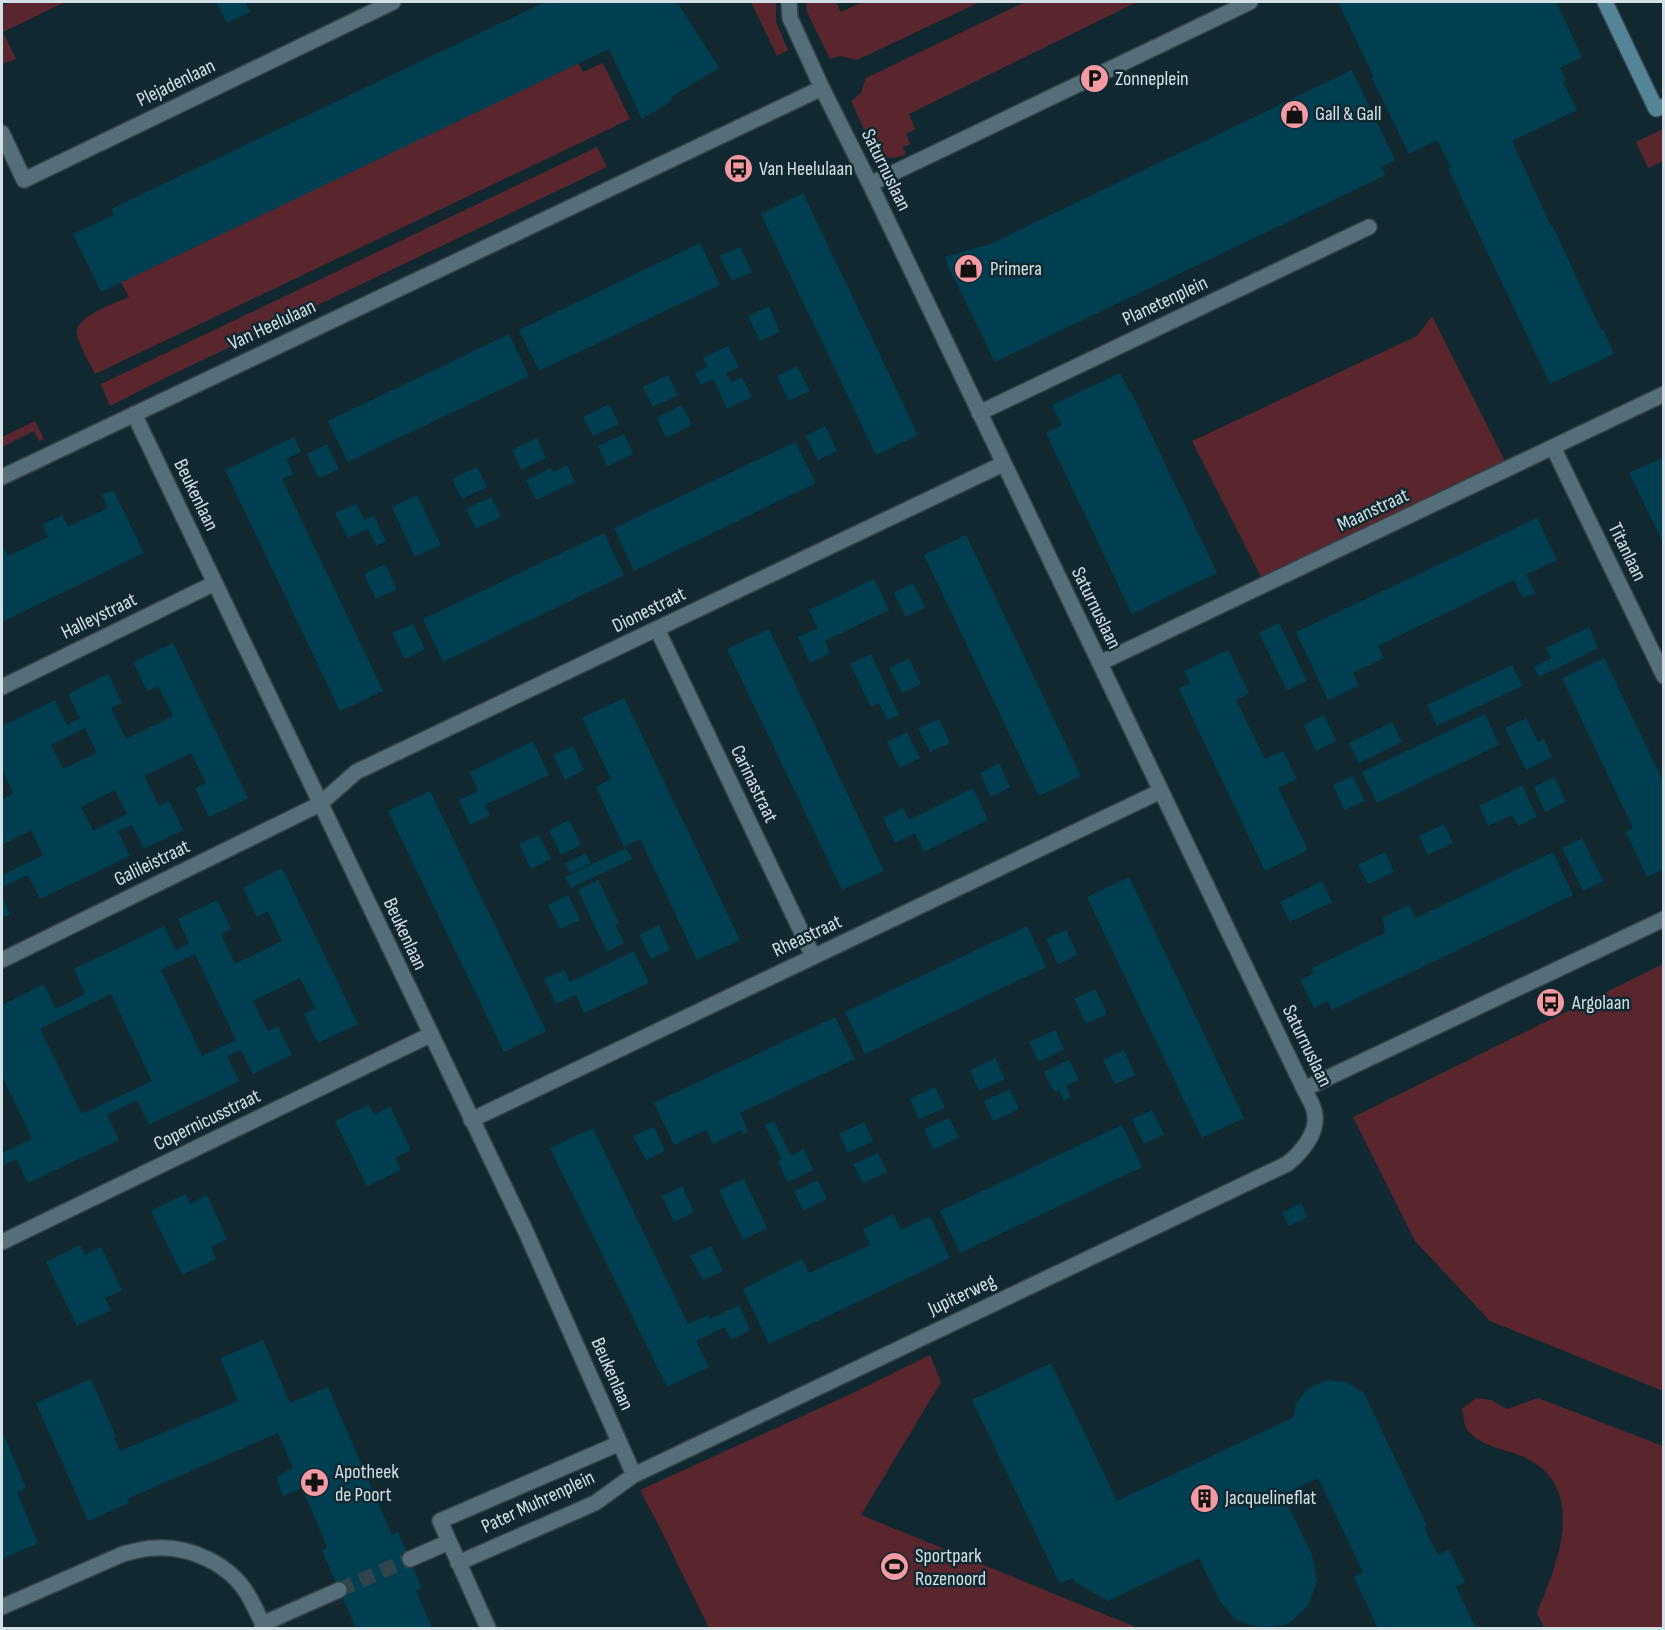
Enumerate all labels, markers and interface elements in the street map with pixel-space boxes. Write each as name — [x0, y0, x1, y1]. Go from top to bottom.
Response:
street label: Plejadenlaan — [133, 54, 219, 112]
parking icon: Zonneplein — [1078, 63, 1110, 95]
place label: Zonneplein — [1115, 67, 1189, 91]
shop icon: Gall & Gall — [1278, 98, 1310, 130]
place label: Gall & Gall — [1315, 102, 1382, 126]
street label: Saturnuslaan — [856, 125, 916, 215]
bus stop icon: Van Heelulaan — [722, 153, 754, 185]
place label: Van Heelulaan — [759, 157, 853, 181]
shop icon: Primera — [953, 253, 985, 285]
place label: Primera — [990, 257, 1042, 281]
street label: Planetenplein — [1119, 271, 1211, 331]
street label: Van Heelulaan — [224, 294, 320, 356]
street label: Beukenlaan — [168, 455, 224, 535]
street label: Maanstraat — [1333, 483, 1413, 537]
street label: Titanlaan — [1603, 519, 1651, 585]
street label: Saturnuslaan — [1066, 563, 1126, 653]
street label: Dionestraat — [608, 582, 690, 638]
street label: Halleystraat — [57, 587, 141, 645]
street label: Carinastraat — [725, 741, 783, 827]
street label: Galileistraat — [110, 834, 194, 892]
street label: Beukenlaan — [378, 894, 432, 974]
street label: Rheastraat — [769, 910, 845, 962]
bus stop icon: Argolaan — [1535, 987, 1567, 1019]
place label: Argolaan — [1571, 991, 1630, 1015]
street label: Saturnuslaan — [1277, 1001, 1337, 1091]
street label: Copernicusstraat — [150, 1084, 264, 1156]
street label: Jupiterweg — [924, 1269, 1000, 1321]
street label: Beukenlaan — [585, 1334, 639, 1414]
place label: Apotheek de Poort — [334, 1460, 399, 1507]
street label: Pater Muhrenplein — [478, 1465, 598, 1539]
pharmacy icon: Apotheek de Poort — [298, 1467, 330, 1499]
building icon: Jacquelineflat — [1188, 1482, 1220, 1514]
place label: Jacquelineflat — [1224, 1486, 1316, 1510]
place label: Sportpark Rozenoord — [915, 1544, 986, 1591]
sports icon: Sportpark Rozenoord — [878, 1551, 910, 1583]

